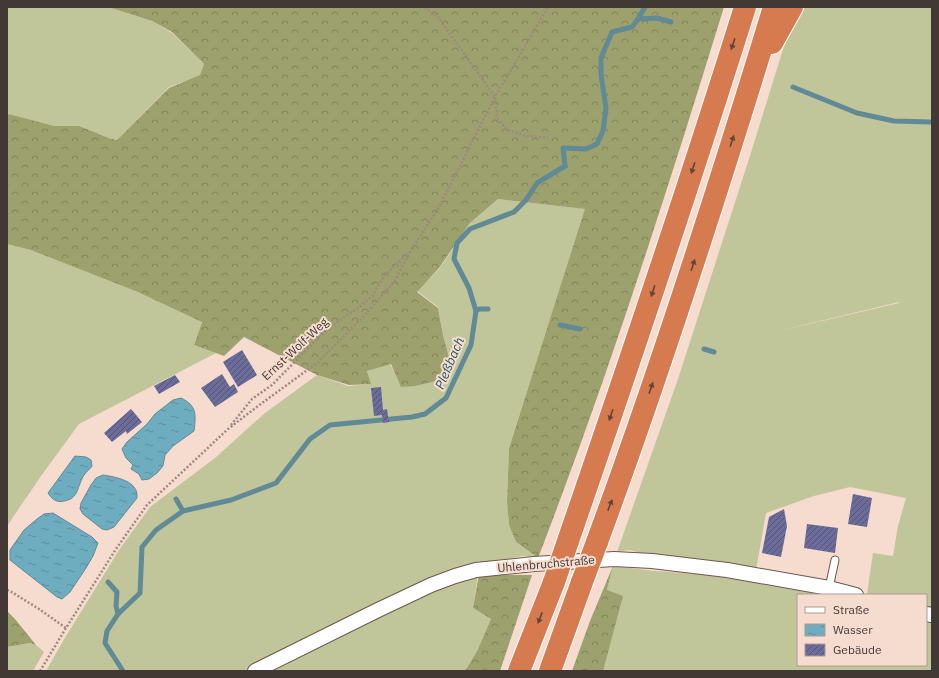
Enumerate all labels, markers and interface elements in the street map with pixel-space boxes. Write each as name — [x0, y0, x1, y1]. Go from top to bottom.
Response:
one-way arrow — [730, 38, 736, 50]
one-way arrow — [730, 134, 736, 146]
one-way arrow — [690, 162, 696, 174]
one-way arrow — [690, 258, 696, 270]
one-way arrow — [649, 286, 655, 298]
street label: Ernst-Wolf-Weg — [258, 314, 331, 383]
water label: Pleßbach — [431, 335, 468, 392]
one-way arrow — [649, 381, 655, 393]
one-way arrow — [608, 409, 614, 421]
one-way arrow — [608, 499, 614, 511]
street label: Uhlenbruchstraße — [497, 552, 596, 575]
legend — [797, 594, 927, 666]
text: Straße — [833, 602, 870, 617]
one-way arrow — [537, 613, 543, 625]
text: Wasser — [833, 622, 873, 637]
text: Gebäude — [833, 642, 882, 657]

